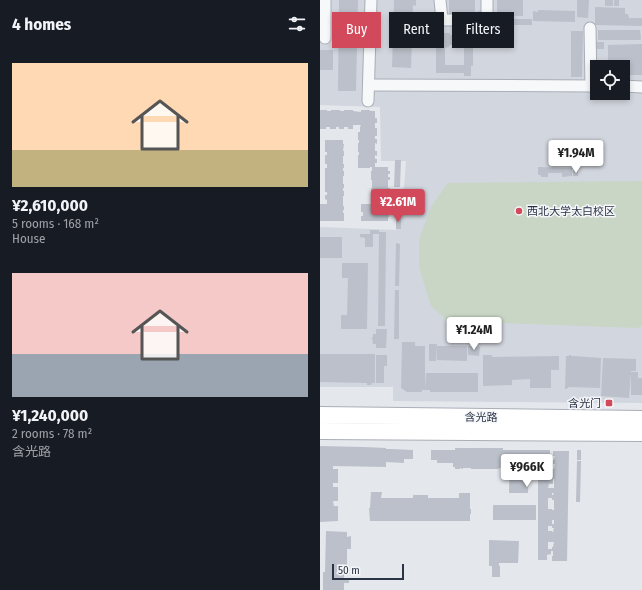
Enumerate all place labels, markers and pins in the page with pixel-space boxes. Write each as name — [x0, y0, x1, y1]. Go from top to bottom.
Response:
pin: ¥1.94M — [543, 140, 609, 174]
pin: ¥2.61M — [365, 189, 431, 223]
place label: 西北大学太白校区 — [527, 205, 615, 218]
marker: 西北大学太白校区 — [514, 206, 524, 216]
pin: ¥1.24M — [441, 317, 507, 351]
place label: 含光门 — [568, 397, 601, 410]
marker: 含光门 — [604, 398, 614, 408]
pin: ¥966K — [499, 454, 555, 488]

